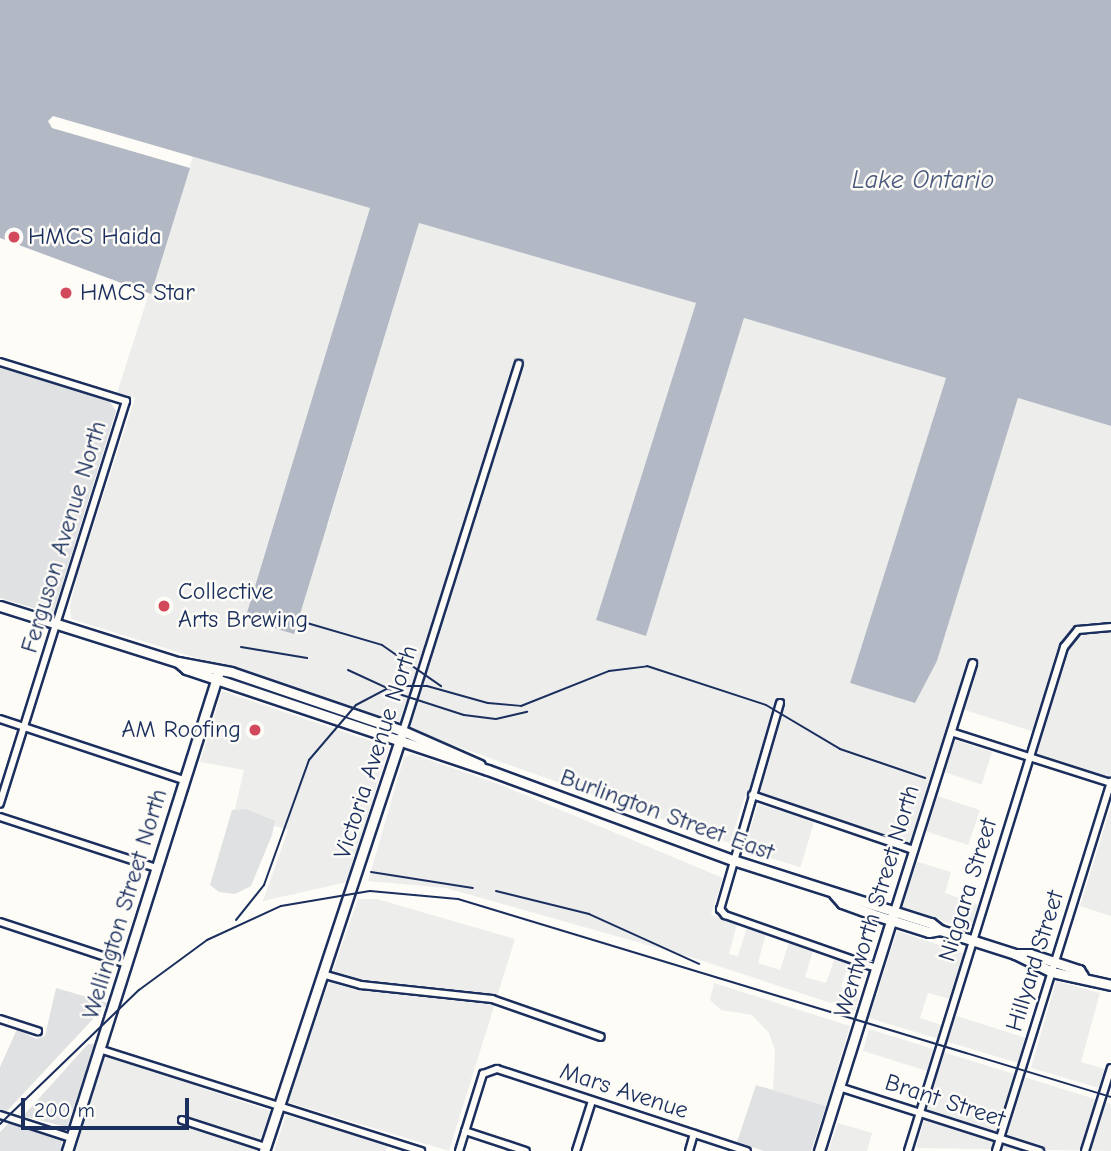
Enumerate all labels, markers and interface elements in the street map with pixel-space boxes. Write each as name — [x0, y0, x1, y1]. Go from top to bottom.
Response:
water label: Lake Ontario — [852, 165, 994, 197]
place label: HMCS Haida — [28, 223, 162, 251]
marker: HMCS Haida — [6, 229, 22, 245]
place label: HMCS Star — [80, 279, 195, 307]
marker: HMCS Star — [58, 285, 74, 301]
street label: Ferguson Avenue North — [15, 418, 113, 656]
place label: Collective Arts Brewing — [178, 578, 308, 634]
marker: Collective Arts Brewing — [156, 598, 172, 614]
street label: Victoria Avenue North — [328, 642, 424, 862]
place label: AM Roofing — [121, 716, 241, 744]
marker: AM Roofing — [247, 722, 263, 738]
street label: Burlington Street East — [556, 763, 778, 867]
street label: Wentworth Street North — [828, 782, 926, 1020]
street label: Wellington Street North — [76, 785, 174, 1023]
street label: Niagara Street — [933, 815, 1003, 965]
street label: Hillyard Street — [1000, 887, 1070, 1035]
street label: Mars Avenue — [556, 1057, 692, 1125]
street label: Brant Street — [881, 1068, 1009, 1134]
scale bar — [24, 1084, 192, 1128]
text: 200 m — [34, 1098, 95, 1122]

